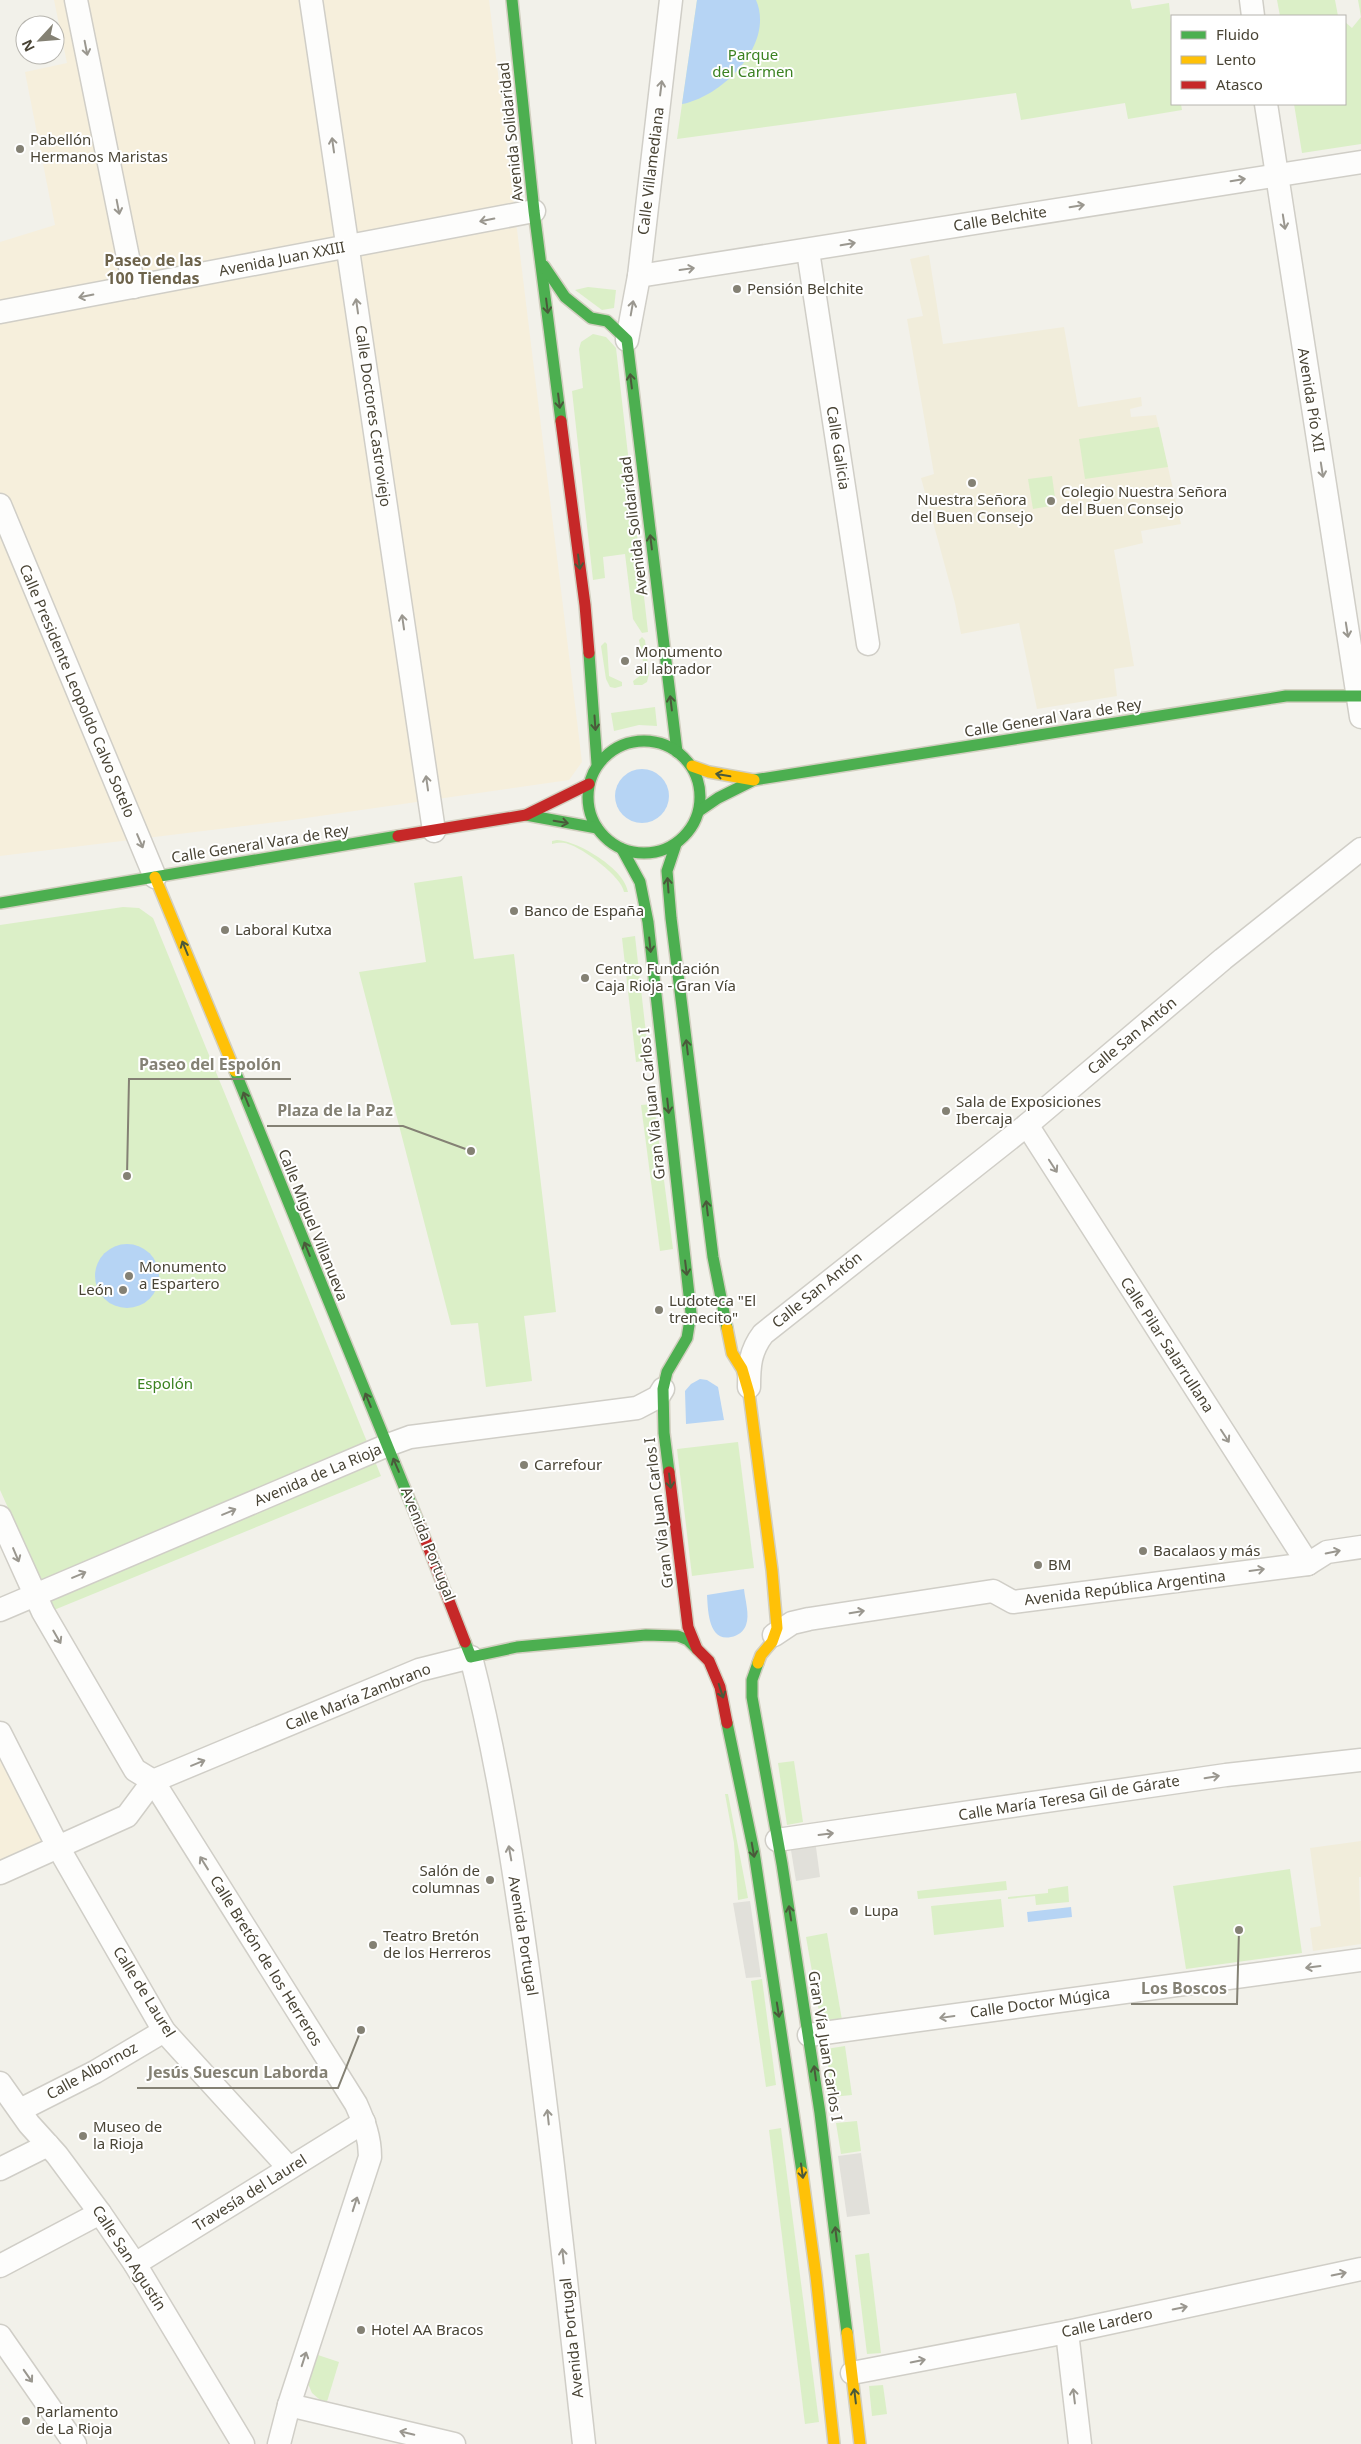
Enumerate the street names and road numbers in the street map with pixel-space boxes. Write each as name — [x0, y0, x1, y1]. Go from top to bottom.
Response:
street label: Avenida Solidaridad — [493, 61, 527, 203]
street label: Calle Villamediana — [632, 106, 668, 236]
street label: Calle Belchite — [952, 201, 1048, 235]
street label: Avenida Juan XXIII — [217, 236, 347, 280]
street label: Calle Doctores Castroviejo — [351, 324, 397, 508]
street label: Avenida Pío XII — [1294, 346, 1330, 453]
street label: Calle Galicia — [822, 405, 855, 491]
street label: Avenida Solidaridad — [615, 455, 651, 597]
street label: Calle Presidente Leopoldo Calvo Sotelo — [15, 561, 141, 820]
street label: Calle General Vara de Rey — [963, 693, 1143, 741]
street label: Calle General Vara de Rey — [170, 819, 350, 867]
street label: Calle San Antón — [1083, 992, 1180, 1078]
street label: Gran Vía Juan Carlos I — [633, 1028, 669, 1181]
street label: Calle Miguel Villanueva — [274, 1146, 354, 1303]
street label: Calle San Antón — [767, 1247, 866, 1332]
street label: Calle Pilar Salarrullana — [1116, 1273, 1219, 1416]
street label: Gran Vía Juan Carlos I — [639, 1437, 677, 1590]
street label: Avenida de La Rioja — [251, 1438, 384, 1510]
street label: Avenida Portugal — [397, 1484, 461, 1603]
street label: Avenida República Argentina — [1023, 1565, 1227, 1609]
street label: Calle María Zambrano — [282, 1658, 433, 1734]
street label: Calle María Teresa Gil de Gárate — [957, 1770, 1181, 1824]
street label: Calle Bretón de los Herreros — [206, 1871, 328, 2050]
street label: Avenida Portugal — [505, 1875, 543, 1997]
street label: Calle de Laurel — [109, 1942, 181, 2041]
street label: Gran Vía Juan Carlos I — [804, 1969, 848, 2122]
street label: Calle Doctor Múgica — [968, 1982, 1111, 2022]
street label: Calle Albornoz — [42, 2037, 141, 2103]
street label: Travesía del Laurel — [189, 2149, 310, 2235]
street label: Calle San Agustín — [88, 2201, 171, 2314]
street label: Avenida Portugal — [555, 2277, 587, 2399]
street label: Calle Lardero — [1059, 2303, 1154, 2341]

